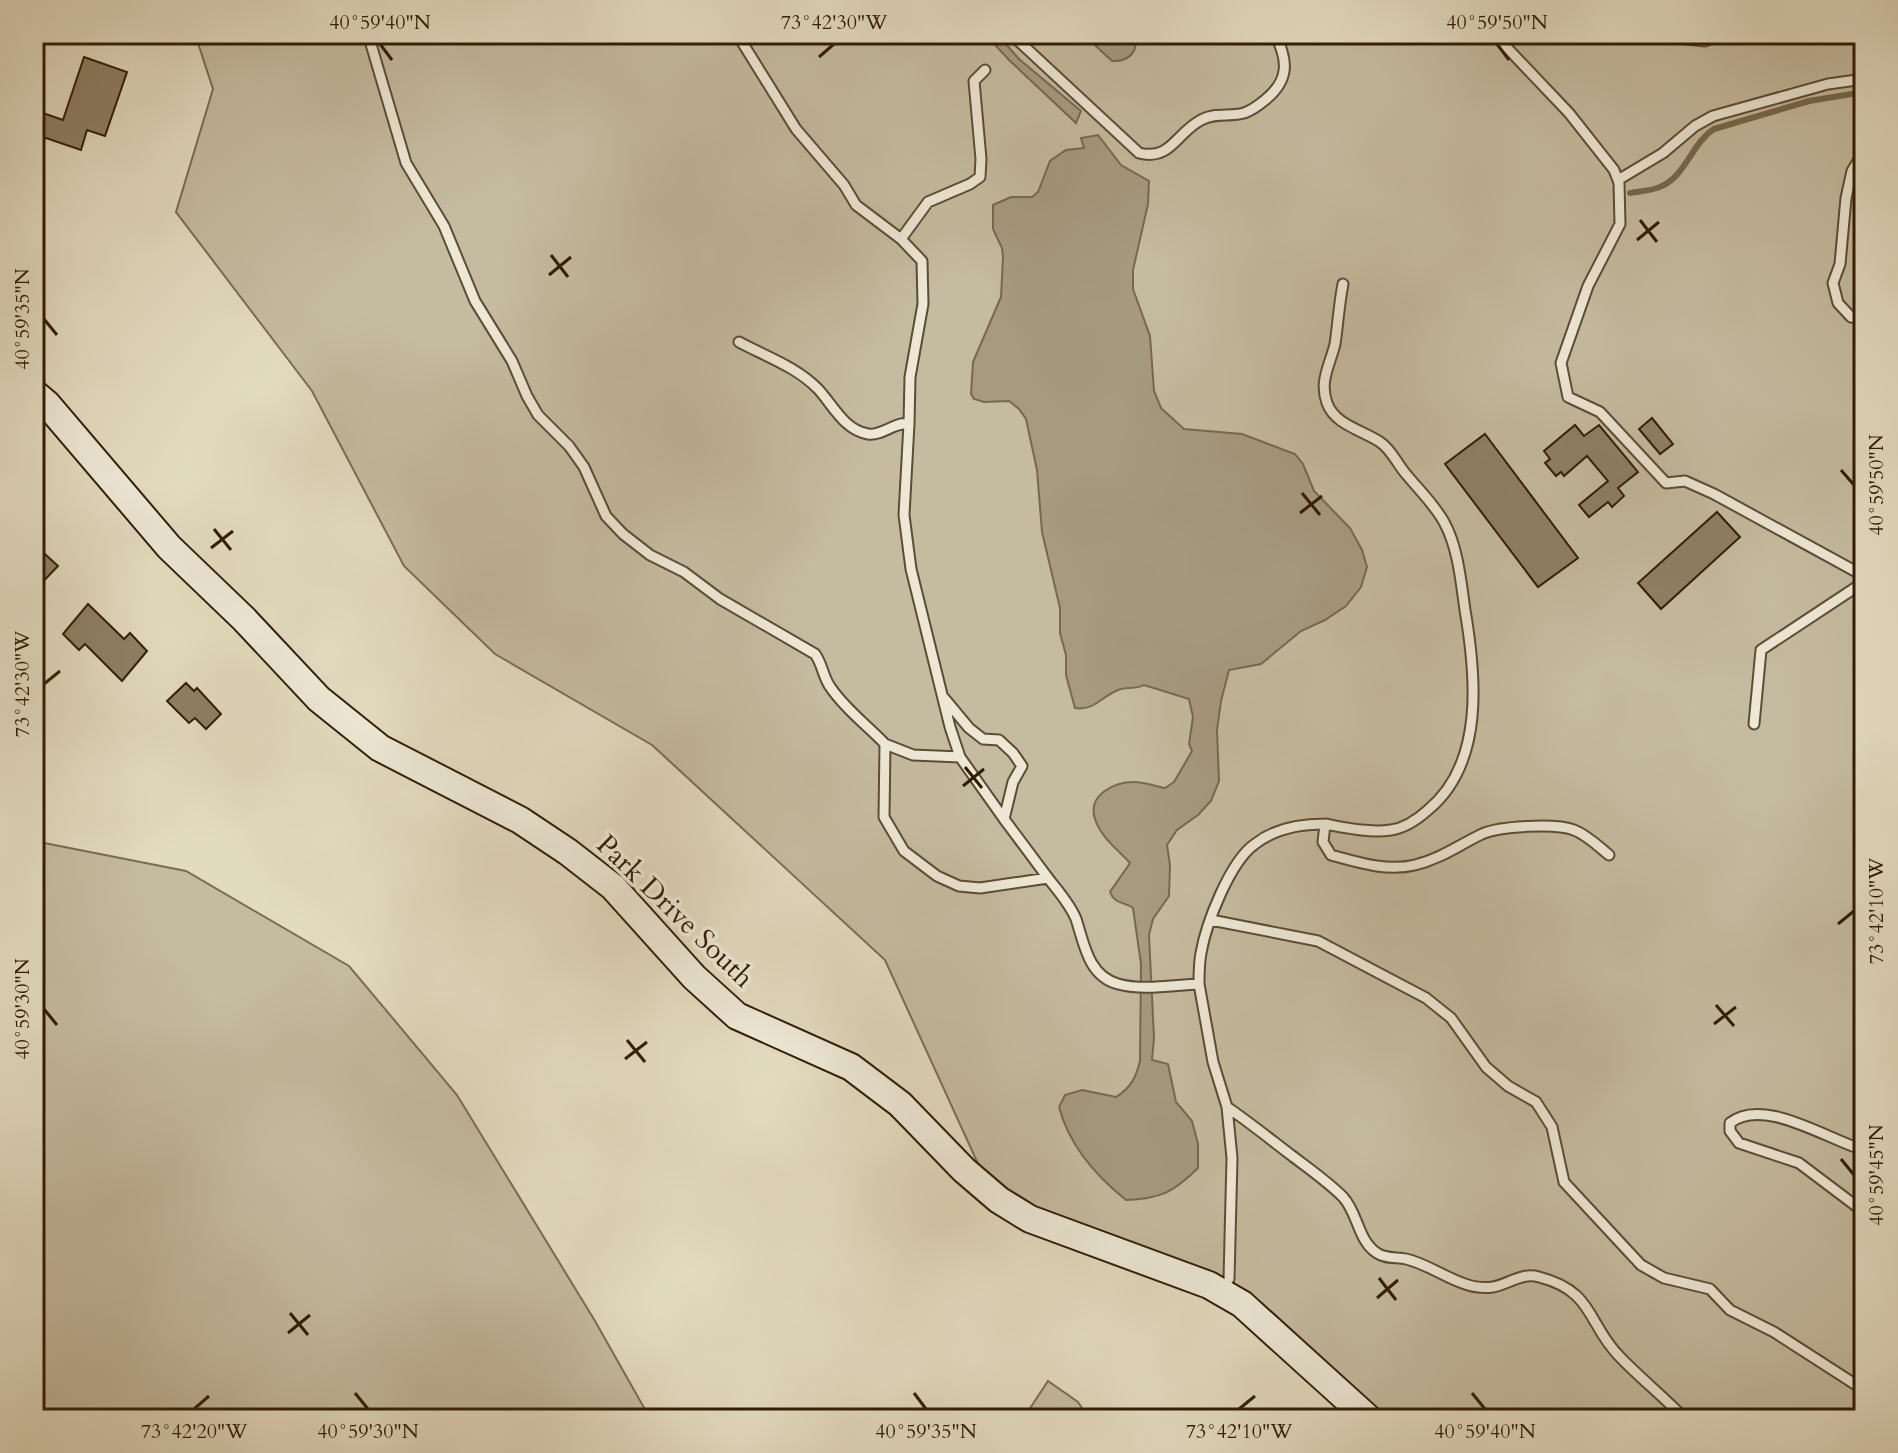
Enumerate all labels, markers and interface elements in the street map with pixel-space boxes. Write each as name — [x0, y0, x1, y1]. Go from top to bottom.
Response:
text: 40°59'40"N — [329, 9, 431, 36]
text: 73°42'30"W — [781, 9, 888, 36]
text: 40°59'50"N — [1446, 9, 1548, 36]
text: 40°59'35"N — [9, 268, 36, 370]
text: 40°59'50"N — [1863, 434, 1890, 536]
text: 73°42'30"W — [9, 630, 36, 737]
street label: Park Drive South — [588, 826, 762, 996]
text: 73°42'10"W — [1863, 857, 1890, 964]
text: 40°59'30"N — [9, 958, 36, 1060]
text: 40°59'45"N — [1863, 1124, 1890, 1226]
text: 73°42'20"W — [141, 1418, 248, 1445]
text: 40°59'30"N — [317, 1418, 419, 1445]
text: 40°59'35"N — [875, 1418, 977, 1445]
text: 73°42'10"W — [1186, 1418, 1293, 1445]
text: 40°59'40"N — [1434, 1418, 1536, 1445]

